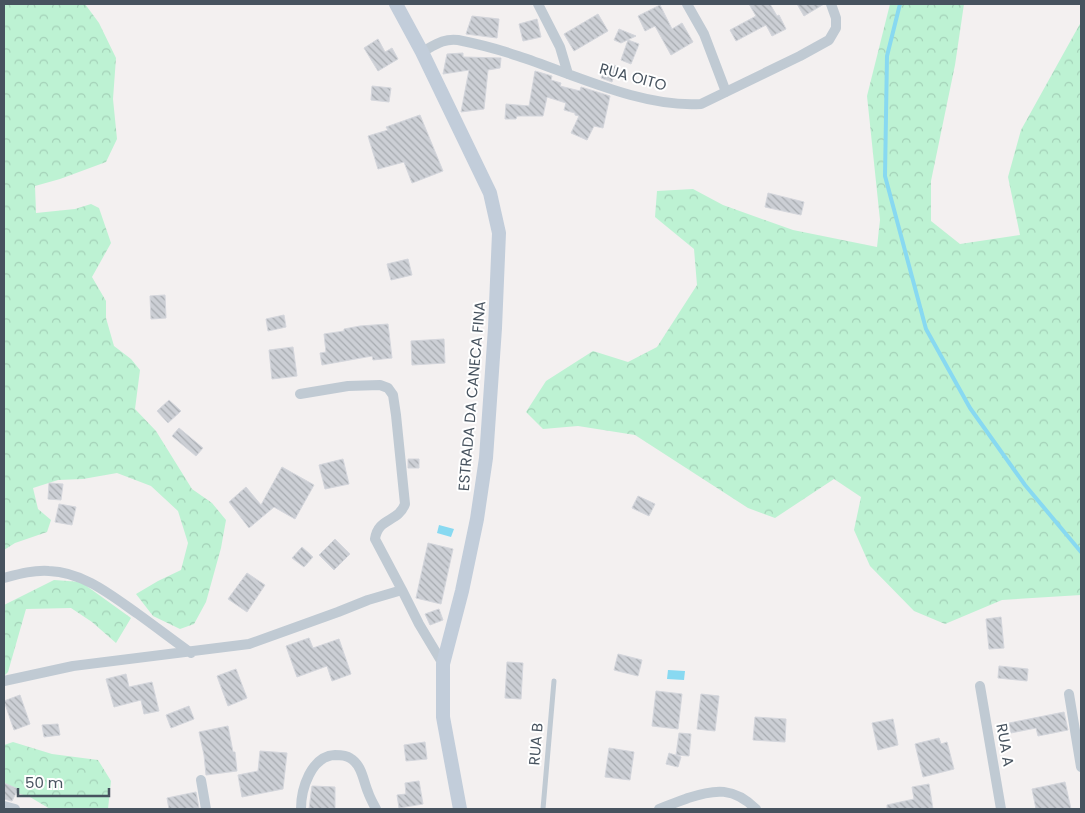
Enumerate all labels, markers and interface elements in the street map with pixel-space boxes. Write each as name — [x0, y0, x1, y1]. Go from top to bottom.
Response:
street label: RUA OITO — [597, 57, 669, 96]
street label: ESTRADA DA CANECA FINA — [453, 300, 490, 492]
street label: RUA B — [523, 722, 548, 766]
street label: RUA A — [991, 722, 1020, 768]
scale bar — [18, 766, 109, 798]
text: 50 m — [25, 772, 63, 793]

